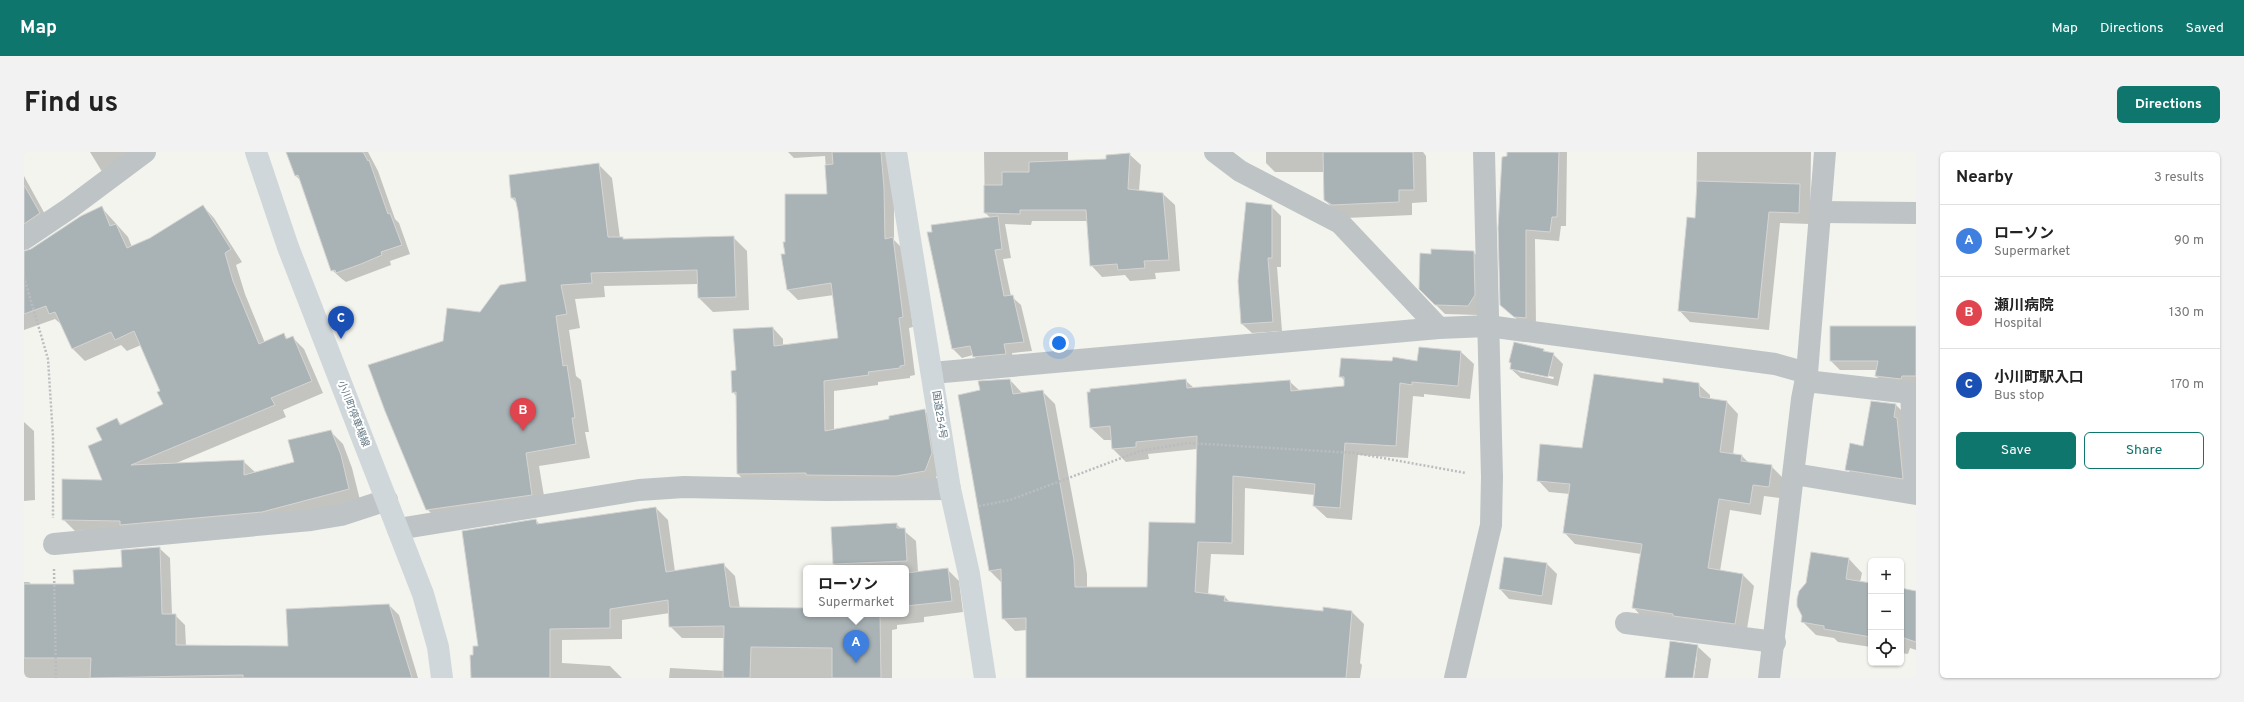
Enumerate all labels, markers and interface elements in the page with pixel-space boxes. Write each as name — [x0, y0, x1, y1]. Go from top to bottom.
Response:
text: Map — [20, 16, 57, 40]
text: Map — [2052, 20, 2078, 37]
text: Directions — [2100, 20, 2164, 37]
text: Saved — [2186, 20, 2224, 37]
text: Find us — [24, 86, 118, 122]
button: Directions — [2117, 86, 2220, 123]
text: Nearby — [1956, 167, 2013, 189]
text: 3 results — [2154, 170, 2204, 186]
text: ローソン — [1994, 225, 2054, 244]
text: A — [1964, 233, 1974, 249]
text: 90 m — [2174, 233, 2204, 249]
text: Supermarket — [1994, 244, 2070, 260]
text: 瀬川病院 — [1994, 297, 2054, 316]
text: B — [1965, 305, 1973, 321]
text: 130 m — [2169, 305, 2204, 321]
pin: C — [328, 306, 354, 339]
text: Hospital — [1994, 316, 2042, 332]
your location — [1049, 333, 1069, 353]
text: 小川町駅入口 — [1994, 369, 2084, 388]
text: C — [1965, 377, 1973, 393]
text: 170 m — [2170, 377, 2204, 393]
street label: 小川町停車場線 — [334, 379, 372, 449]
text: Bus stop — [1994, 388, 2044, 404]
street label: 国道254号 — [929, 390, 949, 440]
pin: B — [510, 398, 536, 431]
button: Save — [1956, 432, 2076, 469]
button: Share — [2084, 432, 2204, 469]
map controls — [1868, 558, 1904, 666]
button: + — [1868, 558, 1904, 594]
popup — [803, 565, 909, 617]
text: ローソン — [818, 576, 878, 595]
button: − — [1868, 594, 1904, 630]
text: Supermarket — [818, 595, 894, 611]
pin: A — [843, 630, 869, 663]
button: locate — [1868, 630, 1904, 666]

